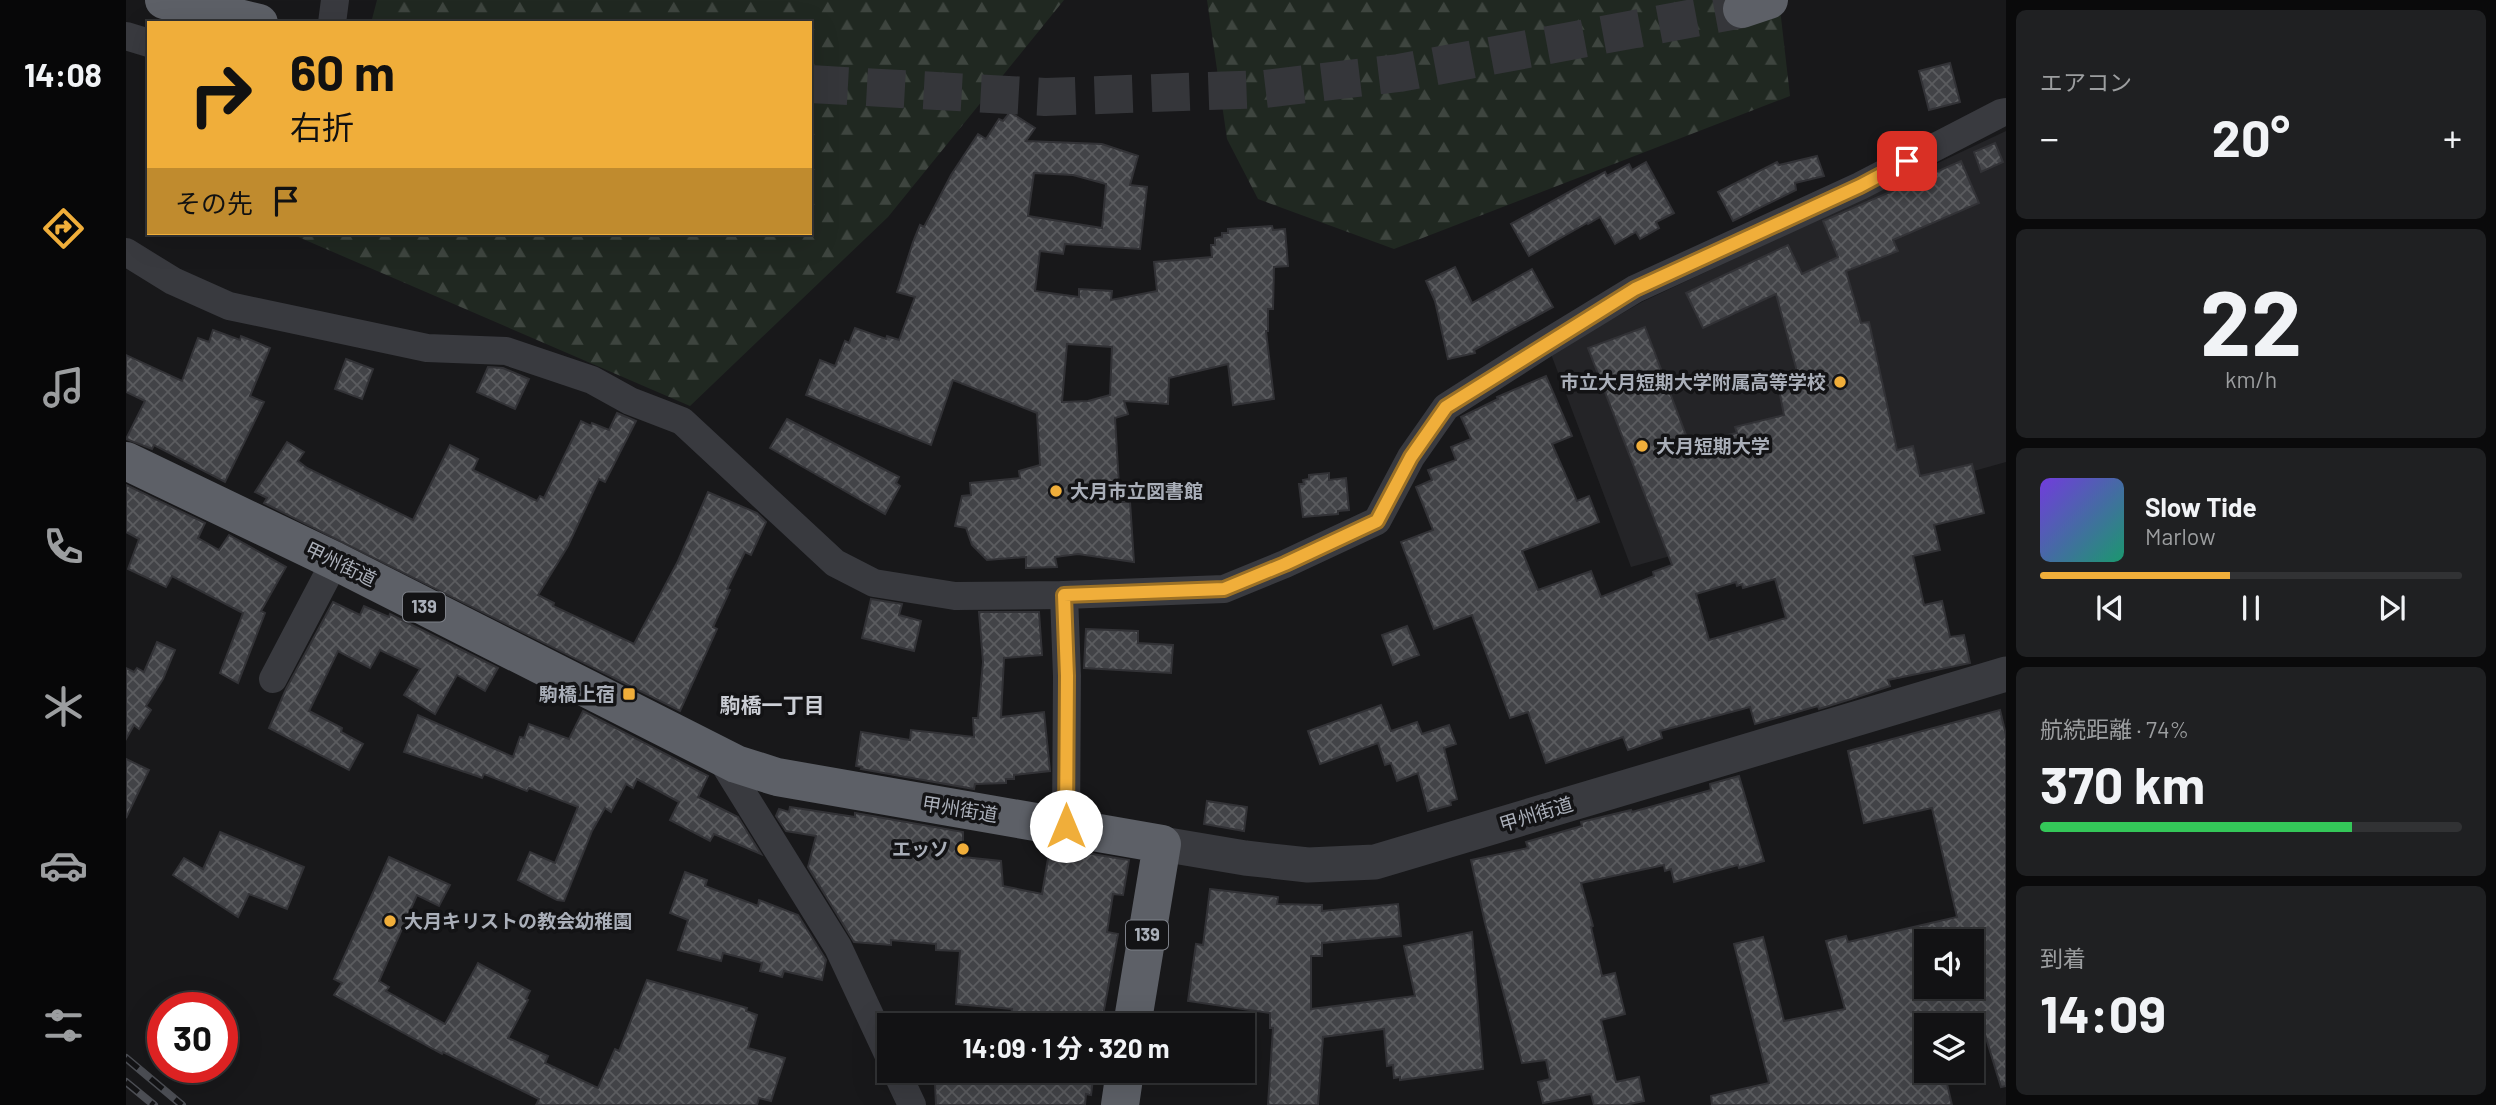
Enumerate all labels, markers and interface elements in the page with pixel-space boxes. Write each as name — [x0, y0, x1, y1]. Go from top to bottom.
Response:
text: 60 m — [290, 42, 395, 101]
icon: right — [175, 49, 266, 140]
text: 14:08 — [24, 55, 102, 93]
text: エアコン — [2040, 68, 2132, 96]
text: 20° — [2212, 105, 2290, 167]
text: 右折 — [290, 107, 354, 145]
text: − — [2040, 114, 2059, 160]
text: + — [2443, 114, 2462, 160]
pin — [1877, 131, 1937, 191]
icon: arrive — [1888, 142, 1926, 180]
icon: arrive — [267, 182, 305, 220]
text: その先 — [175, 187, 253, 218]
icon: directions — [39, 204, 88, 253]
text: 22 — [2200, 265, 2302, 374]
icon: music — [39, 363, 88, 412]
text: km/h — [2225, 365, 2277, 393]
place label: 市立大月短期大学附属高等学校 — [1560, 370, 1826, 393]
marker: 市立大月短期大学附属高等学校 — [1832, 374, 1848, 390]
place label: 大月短期大学 — [1656, 434, 1770, 457]
marker: 大月短期大学 — [1634, 438, 1650, 454]
place label: 大月市立図書館 — [1070, 479, 1203, 502]
marker: 大月市立図書館 — [1048, 483, 1064, 499]
text: Slow Tide — [2145, 491, 2257, 522]
icon: phone — [39, 522, 88, 571]
text: Marlow — [2145, 522, 2216, 550]
street label: 甲州街道 — [302, 537, 380, 591]
icon: previous — [2091, 589, 2129, 627]
icon: pause — [2232, 589, 2270, 627]
icon: next — [2373, 589, 2411, 627]
road number: 139 — [403, 592, 445, 622]
icon: climate — [39, 682, 88, 731]
place label: 駒橋上宿 — [539, 682, 615, 705]
marker: 駒橋上宿 — [621, 686, 637, 702]
district label: 駒橋一丁目 — [720, 692, 825, 717]
text: 航続距離 · 74% — [2040, 715, 2189, 743]
text: 370 km — [2040, 752, 2205, 814]
position arrow — [1029, 789, 1103, 863]
street label: 甲州街道 — [921, 791, 999, 826]
street label: 甲州街道 — [1496, 791, 1576, 836]
place label: エッソ — [892, 837, 949, 860]
icon: car — [39, 841, 88, 890]
marker: エッソ — [955, 841, 971, 857]
place label: 大月キリストの教会幼稚園 — [404, 909, 632, 932]
marker: 大月キリストの教会幼稚園 — [382, 913, 398, 929]
road number: 139 — [1126, 920, 1168, 950]
map controls — [1914, 929, 1984, 1083]
button: sound — [1914, 929, 1984, 999]
text: 到着 — [2040, 944, 2086, 972]
text: 14:09 — [2040, 981, 2166, 1043]
speed limit sign: 30 — [147, 992, 238, 1083]
icon: filters — [39, 1001, 88, 1050]
button: layers — [1914, 1013, 1984, 1083]
text: 14:09 · 1 分 · 320 m — [963, 1032, 1169, 1063]

